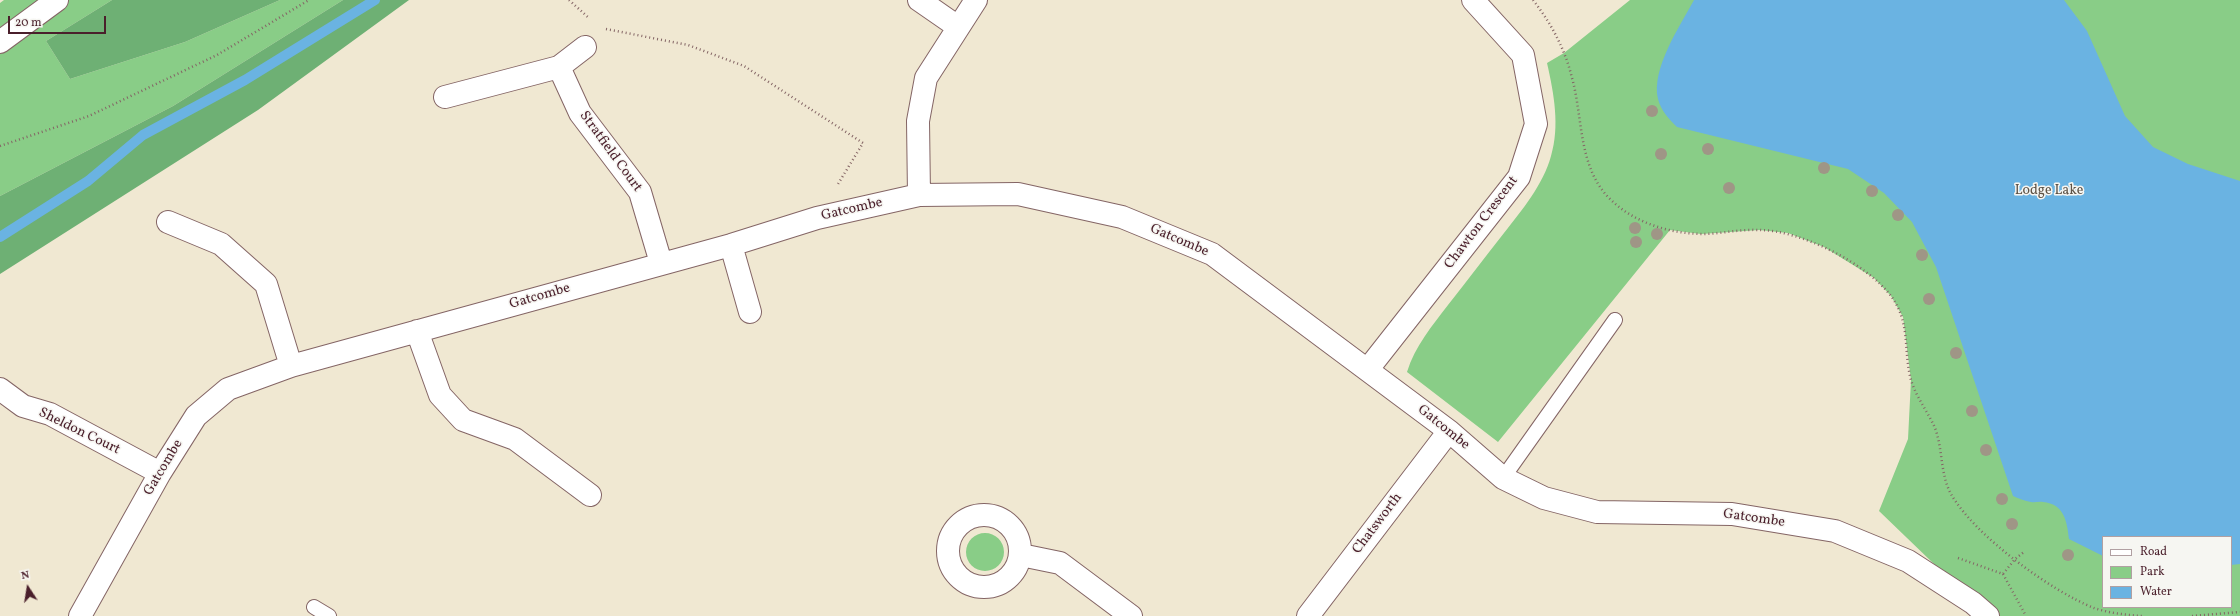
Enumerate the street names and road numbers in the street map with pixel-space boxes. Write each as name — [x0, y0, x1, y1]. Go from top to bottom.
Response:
street label: Stratfield Court — [575, 108, 645, 196]
street label: Chawton Crescent — [1442, 173, 1522, 273]
street label: Gatcombe — [820, 195, 884, 225]
street label: Gatcombe — [1147, 221, 1211, 261]
street label: Gatcombe — [508, 280, 572, 314]
street label: Gatcombe — [1414, 402, 1472, 454]
street label: Sheldon Court — [35, 405, 123, 459]
street label: Gatcombe — [141, 437, 187, 499]
street label: Chatsworth — [1350, 490, 1406, 558]
street label: Gatcombe — [1722, 506, 1786, 532]

